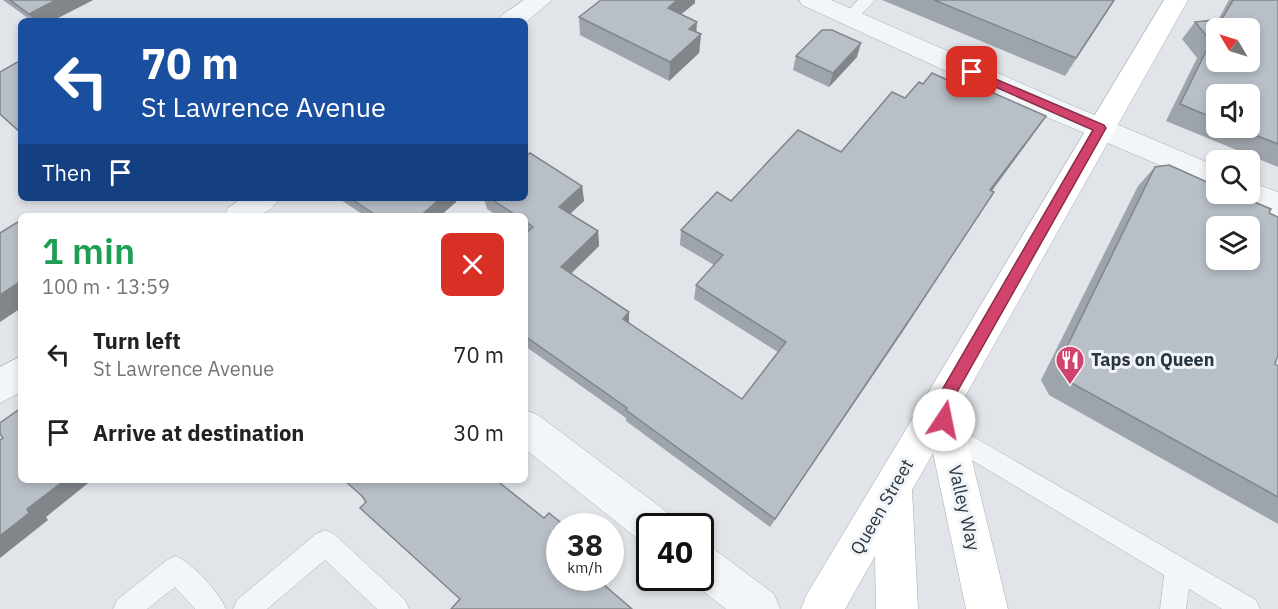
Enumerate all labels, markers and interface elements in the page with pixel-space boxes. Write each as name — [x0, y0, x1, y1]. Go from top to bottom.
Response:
north arrow — [1206, 18, 1260, 72]
map controls — [1206, 18, 1260, 270]
text: 70 m — [141, 36, 239, 91]
icon: left — [42, 42, 120, 120]
pin — [946, 46, 997, 97]
icon: arrive — [955, 55, 988, 88]
button: sound — [1206, 84, 1260, 138]
text: St Lawrence Avenue — [141, 89, 386, 124]
button: search — [1206, 150, 1260, 204]
icon: arrive — [104, 156, 137, 189]
text: Then — [42, 158, 92, 187]
button: layers — [1206, 216, 1260, 270]
text: 1 min — [42, 227, 135, 274]
button: close — [441, 233, 504, 296]
text: 100 m · 13:59 — [42, 273, 170, 300]
text: Turn left — [93, 326, 181, 355]
icon: left — [42, 338, 75, 371]
text: 70 m — [453, 340, 504, 369]
restaurant icon: Taps on Queen — [1054, 344, 1086, 386]
place label: Taps on Queen — [1091, 348, 1214, 371]
text: St Lawrence Avenue — [93, 355, 274, 382]
position arrow — [912, 388, 976, 452]
icon: arrive — [42, 416, 75, 449]
text: Arrive at destination — [93, 418, 304, 447]
text: 30 m — [453, 418, 504, 447]
street label: Queen Street — [845, 455, 918, 559]
street label: Valley Way — [943, 463, 985, 553]
speed limit sign: 40 — [636, 513, 714, 591]
text: 38 — [567, 525, 603, 564]
text: km/h — [567, 558, 603, 577]

